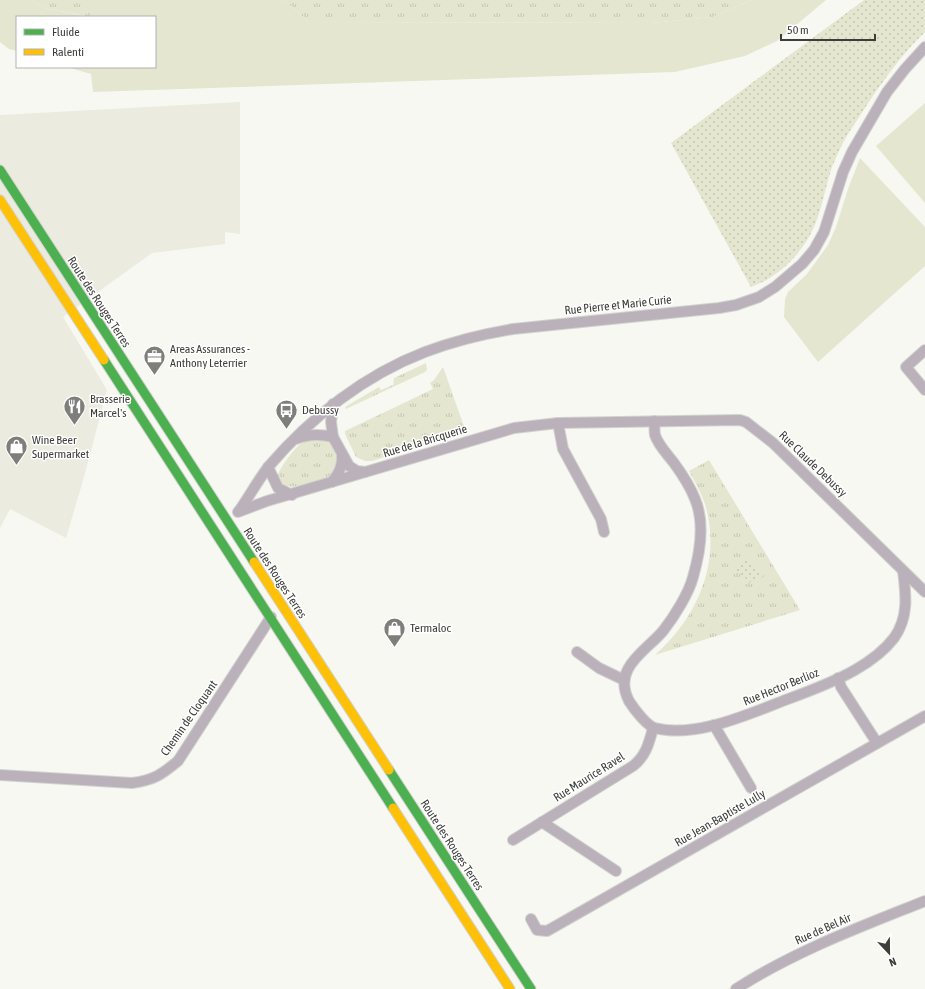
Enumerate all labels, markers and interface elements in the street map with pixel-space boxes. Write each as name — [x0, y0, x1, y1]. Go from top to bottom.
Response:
legend — [16, 16, 156, 68]
scale bar — [781, 16, 875, 42]
text: 50 m — [787, 23, 809, 37]
text: Fluide — [52, 25, 80, 39]
text: Ralenti — [52, 45, 84, 59]
street label: Route des Rouges Terres — [64, 254, 134, 350]
street label: Rue Pierre et Marie Curie — [564, 292, 672, 318]
place label: Areas Assurances - Anthony Leterrier — [170, 342, 250, 370]
office icon: Areas Assurances - Anthony Leterrier — [141, 343, 167, 376]
place label: Brasserie Marcel's — [90, 392, 130, 420]
restaurant icon: Brasserie Marcel's — [61, 393, 87, 426]
bus stop icon: Debussy — [274, 397, 300, 430]
place label: Debussy — [302, 403, 339, 417]
street label: Rue de la Bricquerie — [381, 422, 469, 460]
street label: Rue Claude Debussy — [776, 428, 850, 500]
place label: Wine Beer Supermarket — [32, 433, 90, 461]
shop icon: Wine Beer Supermarket — [4, 434, 30, 467]
street label: Route des Rouges Terres — [240, 525, 310, 621]
shop icon: Termaloc — [381, 615, 407, 648]
place label: Termaloc — [410, 621, 451, 635]
street label: Rue Hector Berlioz — [741, 665, 821, 709]
street label: Chemin de Cloquant — [158, 677, 220, 758]
street label: Rue Maurice Ravel — [551, 749, 628, 804]
street label: Rue Jean-Baptiste Lully — [672, 786, 768, 850]
street label: Route des Rouges Terres — [417, 797, 487, 893]
street label: Rue de Bel Air — [793, 910, 854, 948]
north arrow — [869, 933, 909, 973]
text: N — [887, 955, 898, 969]

